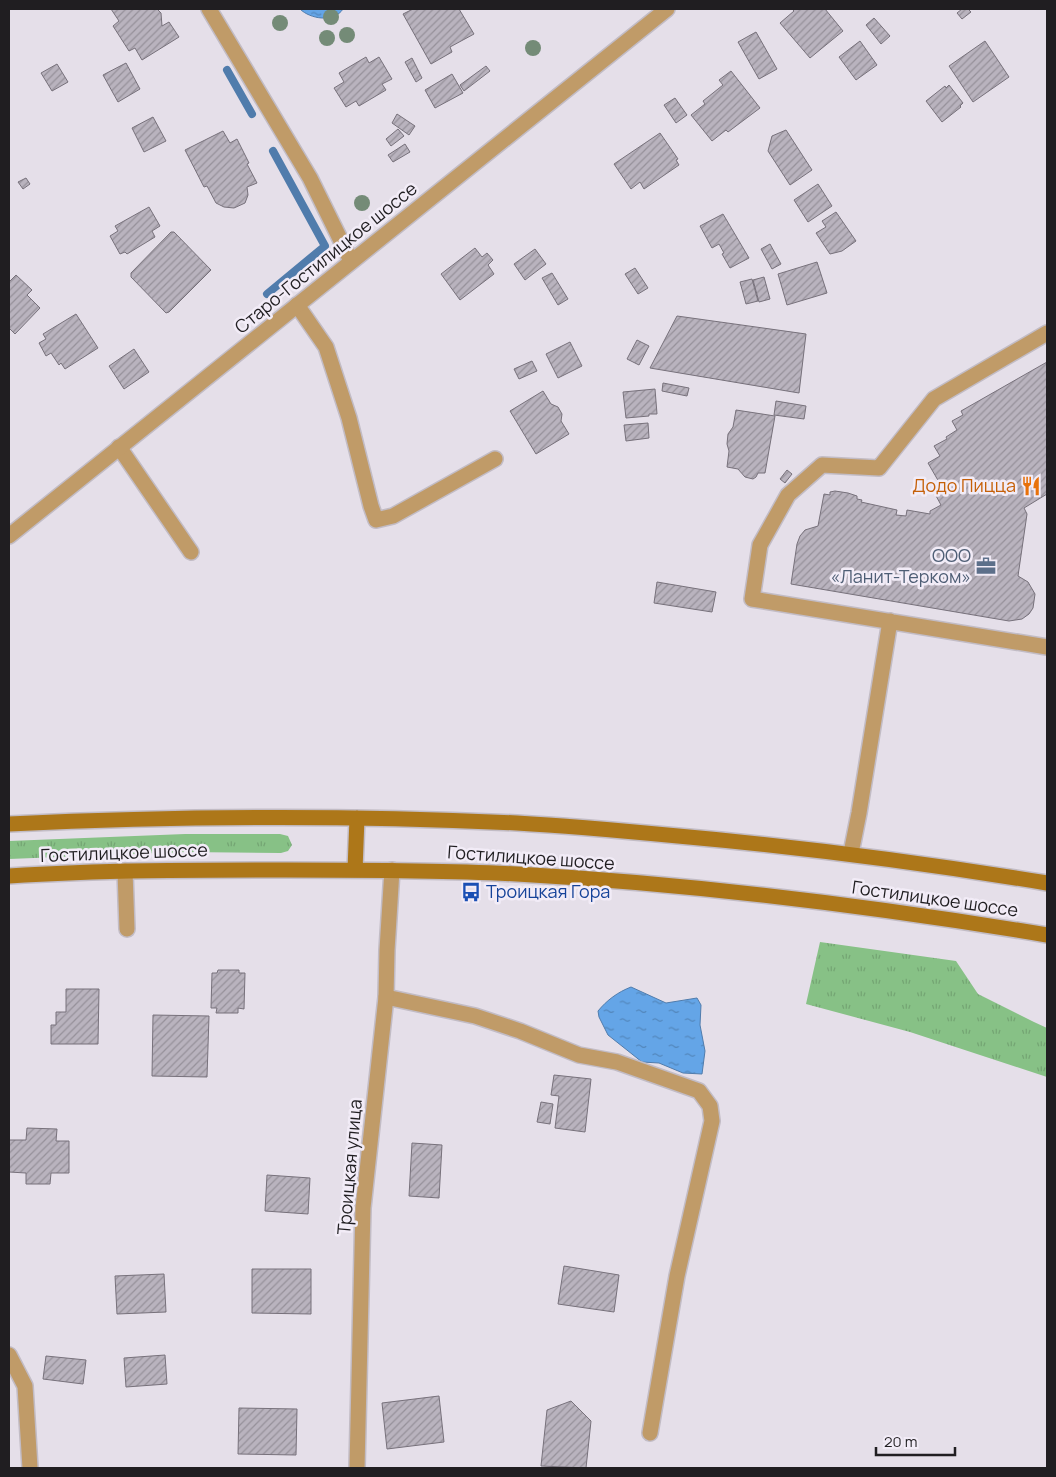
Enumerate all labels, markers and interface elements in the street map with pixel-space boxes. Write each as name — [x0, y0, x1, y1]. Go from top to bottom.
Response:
street label: Старо-Гостилицкое шоссе — [229, 176, 422, 338]
place label: Додо Пицца — [912, 473, 1016, 497]
restaurant icon: Додо Пицца — [1020, 475, 1042, 497]
place label: ООО «Ланит-Терком» — [831, 543, 971, 588]
office icon: ООО «Ланит-Терком» — [975, 555, 997, 577]
street label: Гостилицкое шоссе — [40, 837, 208, 867]
street label: Гостилицкое шоссе — [447, 839, 615, 875]
street label: Гостилицкое шоссе — [851, 874, 1020, 922]
place label: Троицкая Гора — [486, 879, 610, 903]
bus stop icon: Троицкая Гора — [460, 881, 482, 903]
street label: Троицкая улица — [331, 1098, 367, 1236]
scale bar — [876, 1424, 955, 1456]
text: 20 m — [884, 1431, 917, 1452]

